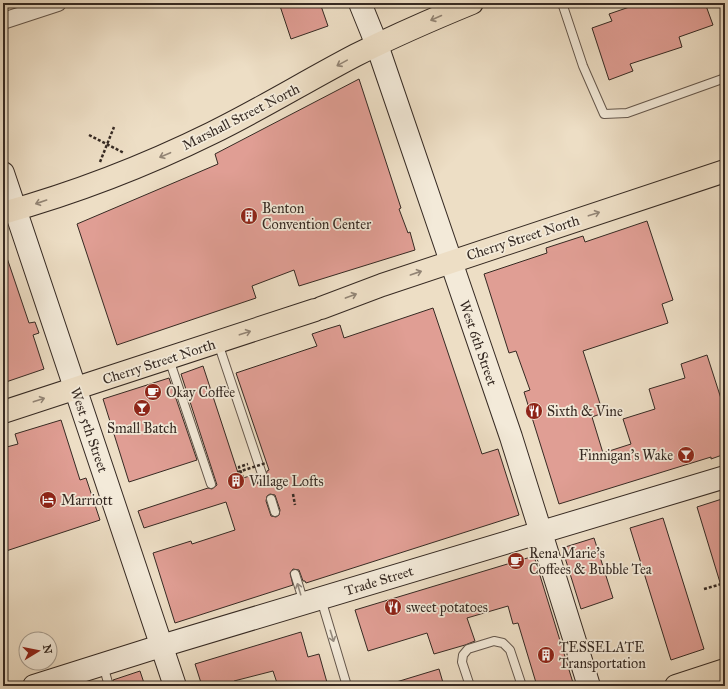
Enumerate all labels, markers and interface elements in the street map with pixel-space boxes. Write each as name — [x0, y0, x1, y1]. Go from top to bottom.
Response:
one-way arrow — [430, 15, 442, 22]
one-way arrow — [336, 60, 348, 68]
street label: Marshall Street North — [179, 80, 303, 154]
one-way arrow — [159, 152, 171, 160]
one-way arrow — [35, 198, 47, 206]
place label: Benton Convention Center — [262, 200, 372, 233]
building icon: Benton Convention Center — [239, 206, 259, 226]
one-way arrow — [587, 210, 600, 217]
street label: Cherry Street North — [464, 212, 582, 264]
one-way arrow — [410, 269, 422, 277]
one-way arrow — [345, 292, 357, 300]
street label: West 6th Street — [455, 298, 501, 388]
one-way arrow — [239, 329, 252, 336]
street label: Cherry Street North — [100, 336, 218, 388]
cafe icon: Okay Coffee — [143, 382, 163, 402]
place label: Okay Coffee — [166, 384, 235, 401]
street label: West 5th Street — [67, 385, 111, 475]
one-way arrow — [33, 396, 45, 404]
bar icon: Small Batch — [132, 398, 152, 418]
restaurant icon: Sixth & Vine — [524, 401, 544, 421]
place label: Sixth & Vine — [547, 403, 623, 420]
place label: Small Batch — [107, 420, 177, 437]
bar icon: Finnigan's Wake — [676, 445, 696, 465]
place label: Finnigan's Wake — [579, 447, 673, 464]
building icon: Village Lofts — [226, 471, 246, 491]
place label: Village Lofts — [248, 473, 324, 490]
hotel icon: Marriott — [38, 490, 58, 510]
place label: Marriott — [61, 492, 113, 509]
place label: Rena Marie's Coffees & Bubble Tea — [529, 545, 652, 578]
cafe icon: Rena Marie's Coffees & Bubble Tea — [506, 551, 526, 571]
street label: Trade Street — [343, 562, 416, 600]
one-way arrow — [295, 582, 302, 595]
restaurant icon: sweet potatoes — [383, 597, 403, 617]
place label: sweet potatoes — [406, 599, 488, 616]
one-way arrow — [329, 629, 336, 642]
north arrow — [18, 631, 58, 671]
place label: TESSELATE Transportation — [559, 639, 646, 672]
text: N — [40, 644, 55, 656]
building icon: TESSELATE Transportation — [536, 645, 556, 665]

